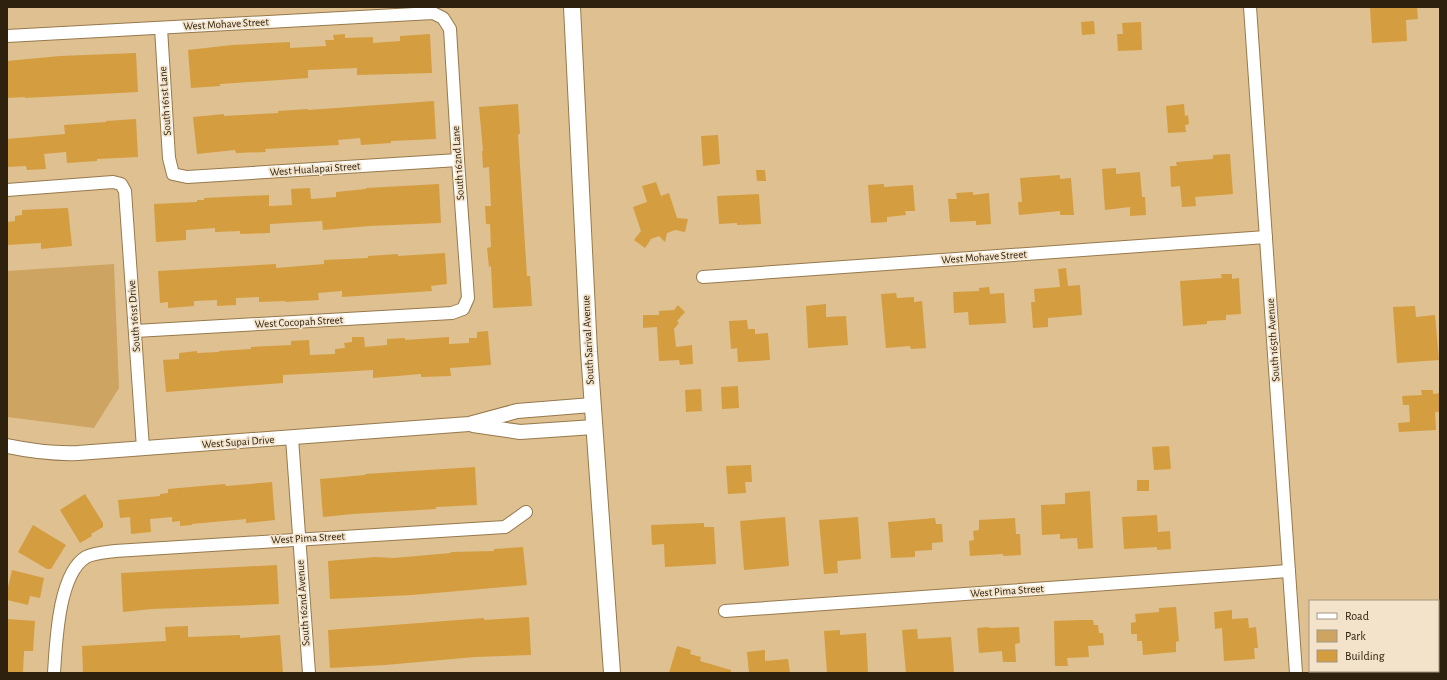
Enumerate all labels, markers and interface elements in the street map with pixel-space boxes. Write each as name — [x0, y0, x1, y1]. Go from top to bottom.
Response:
street label: West Mohave Street — [183, 16, 270, 32]
street label: South 161st Lane — [157, 66, 173, 136]
street label: South 162nd Lane — [450, 125, 466, 201]
street label: West Hualapai Street — [269, 160, 361, 178]
street label: West Mohave Street — [941, 248, 1028, 265]
street label: South 161st Drive — [126, 280, 142, 352]
street label: South Sarival Avenue — [580, 295, 596, 385]
street label: South 165th Avenue — [1265, 298, 1281, 382]
street label: West Cocopah Street — [255, 314, 344, 330]
street label: West Supai Drive — [201, 434, 275, 450]
street label: West Pima Street — [271, 531, 346, 545]
street label: South 162nd Avenue — [295, 560, 311, 646]
street label: West Pima Street — [970, 583, 1045, 599]
legend — [1309, 600, 1439, 672]
text: Road — [1345, 610, 1369, 622]
text: Park — [1345, 630, 1366, 642]
text: Building — [1345, 650, 1385, 662]

